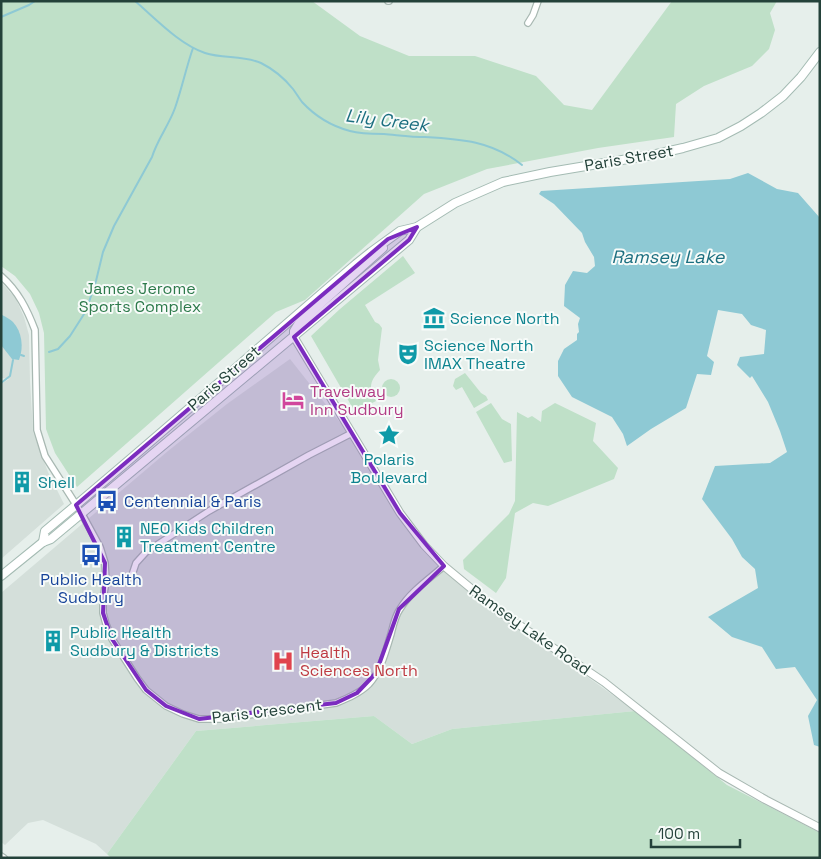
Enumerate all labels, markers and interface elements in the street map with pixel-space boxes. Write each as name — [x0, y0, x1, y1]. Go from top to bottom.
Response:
water label: Lily Creek — [344, 104, 432, 137]
street label: Paris Street — [583, 140, 675, 176]
water label: Ramsey Lake — [611, 245, 726, 268]
park label: James Jerome Sports Complex — [79, 278, 201, 317]
museum icon: Science North — [421, 305, 447, 331]
place label: Science North — [450, 308, 559, 329]
place label: Science North IMAX Theatre — [424, 335, 533, 374]
street label: Paris Street — [183, 341, 265, 415]
theatre icon: Science North IMAX Theatre — [395, 341, 421, 367]
place label: Travelway Inn Sudbury — [310, 381, 403, 420]
hotel icon: Travelway Inn Sudbury — [280, 387, 306, 413]
place icon: Polaris Boulevard — [376, 422, 402, 448]
place label: Polaris Boulevard — [351, 449, 427, 488]
building icon: Shell — [9, 469, 35, 495]
place label: Shell — [38, 472, 75, 493]
bus stop icon: Centennial & Paris — [94, 488, 120, 514]
place label: Centennial & Paris — [124, 491, 261, 512]
place label: NEO Kids Children Treatment Centre — [140, 518, 276, 557]
building icon: NEO Kids Children Treatment Centre — [111, 524, 137, 550]
bus stop icon: Public Health Sudbury — [78, 542, 104, 568]
place label: Public Health Sudbury — [40, 569, 142, 608]
street label: Ramsey Lake Road — [465, 580, 595, 680]
place label: Public Health Sudbury & Districts — [70, 622, 219, 661]
building icon: Public Health Sudbury & Districts — [40, 628, 66, 654]
place label: Health Sciences North — [300, 642, 418, 681]
hospital icon: Health Sciences North — [270, 648, 296, 674]
street label: Paris Crescent — [211, 694, 323, 728]
scale bar — [651, 816, 740, 848]
text: 100 m — [658, 824, 700, 843]

